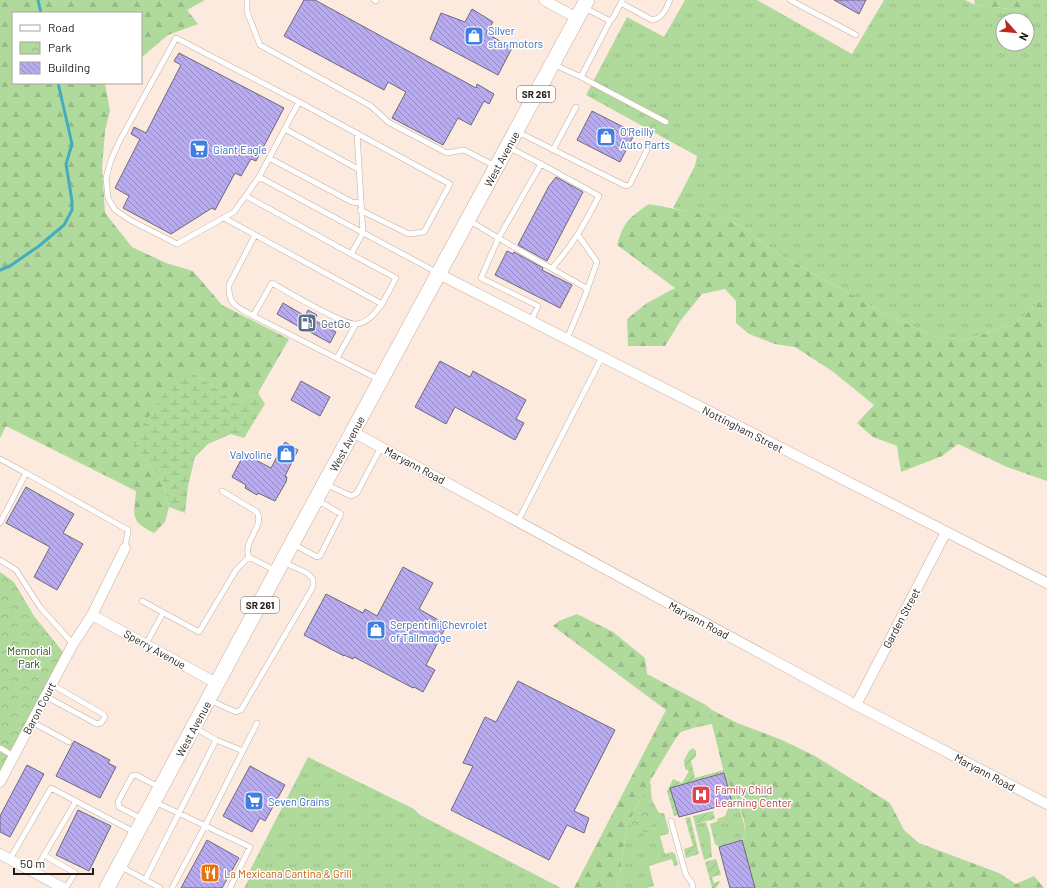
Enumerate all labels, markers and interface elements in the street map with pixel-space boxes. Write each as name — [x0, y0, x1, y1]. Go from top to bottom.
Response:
legend — [12, 12, 142, 84]
north arrow — [995, 12, 1035, 52]
text: Road — [48, 20, 75, 34]
place label: Silver star motors — [488, 24, 543, 50]
shop icon: Silver star motors — [463, 25, 485, 47]
text: N — [1017, 31, 1032, 43]
text: Park — [48, 40, 72, 54]
text: Building — [48, 60, 90, 74]
road number: SR 261 — [517, 86, 555, 102]
place label: O'Reilly Auto Parts — [620, 125, 670, 151]
shop icon: O'Reilly Auto Parts — [595, 126, 617, 148]
street label: West Avenue — [481, 128, 521, 189]
supermarket icon: Giant Eagle — [188, 138, 210, 160]
place label: Giant Eagle — [213, 143, 267, 156]
fuel station icon: GetGo — [296, 312, 318, 334]
place label: GetGo — [321, 317, 350, 330]
street label: Nottingham Street — [700, 403, 786, 455]
street label: West Avenue — [326, 413, 367, 473]
shop icon: Valvoline — [275, 443, 297, 465]
street label: Maryann Road — [382, 444, 448, 486]
place label: Valvoline — [230, 448, 272, 461]
street label: Garden Street — [880, 586, 922, 650]
road number: SR 261 — [241, 597, 279, 613]
street label: Maryann Road — [666, 599, 732, 641]
place label: Serpentini Chevrolet of Tallmadge — [390, 618, 488, 644]
shop icon: Serpentini Chevrolet of Tallmadge — [365, 619, 387, 641]
street label: Sperry Avenue — [122, 627, 188, 671]
park label: Memorial Park — [7, 644, 51, 670]
street label: Baron Court — [20, 680, 58, 736]
street label: West Avenue — [172, 698, 213, 759]
street label: Maryann Road — [952, 751, 1018, 793]
place label: Family Child Learning Center — [715, 783, 792, 809]
hospital icon: Family Child Learning Center — [690, 784, 712, 806]
supermarket icon: Seven Grains — [243, 790, 265, 812]
place label: Seven Grains — [268, 795, 330, 808]
scale bar — [14, 850, 93, 876]
text: 50 m — [20, 856, 45, 870]
restaurant icon: La Mexicana Cantina & Grill — [199, 862, 221, 884]
place label: La Mexicana Cantina & Grill — [224, 867, 352, 880]

